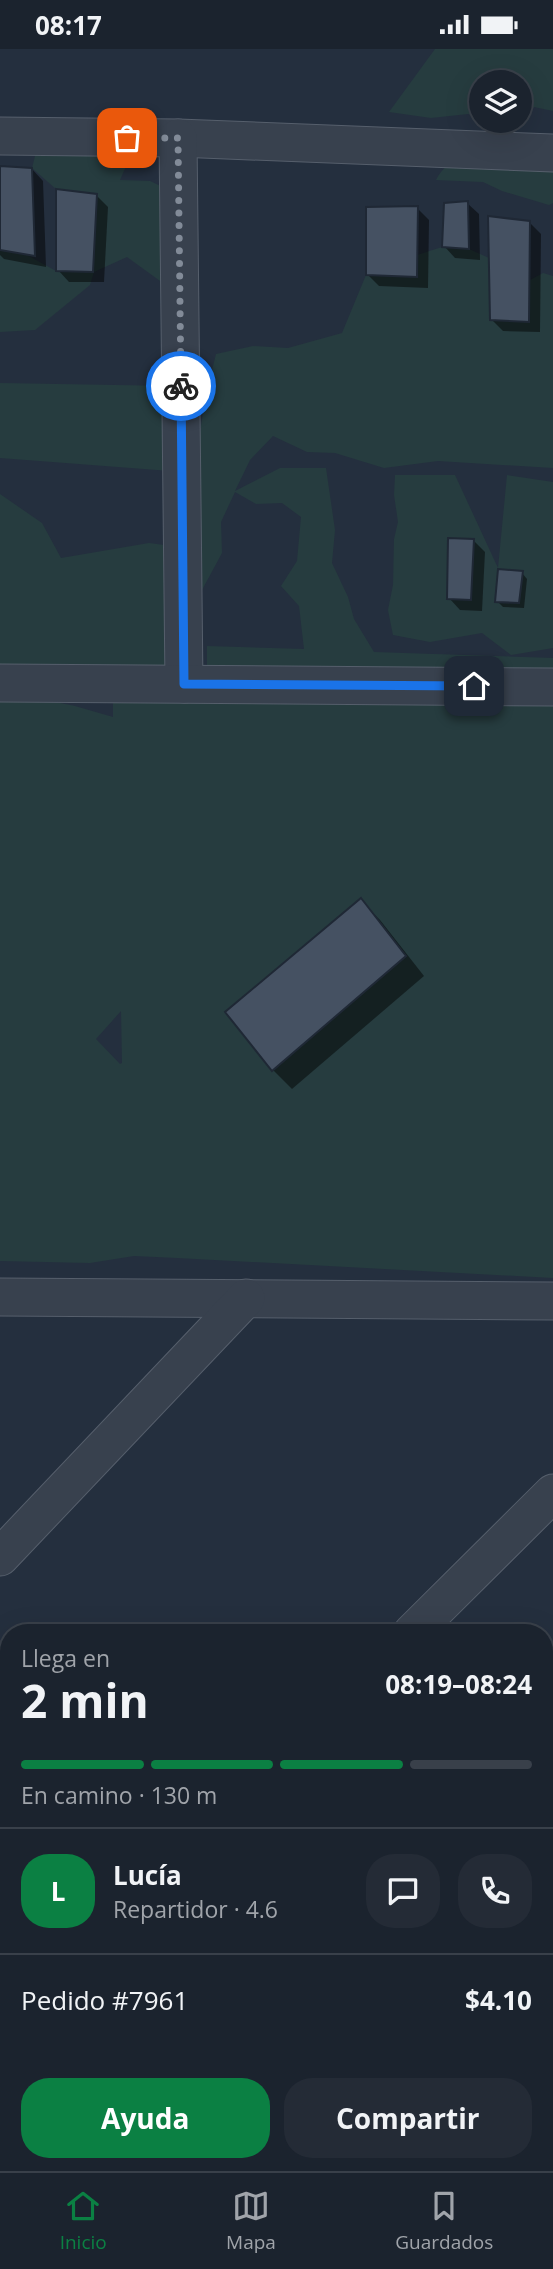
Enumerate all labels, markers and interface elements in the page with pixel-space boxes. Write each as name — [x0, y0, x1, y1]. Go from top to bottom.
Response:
text: 08:17 — [35, 7, 102, 43]
map controls — [469, 70, 532, 133]
button: layers — [469, 70, 532, 133]
pin — [97, 108, 157, 168]
icon: bag — [108, 119, 146, 157]
courier — [146, 351, 216, 421]
icon: bike — [162, 367, 200, 405]
pin — [444, 656, 504, 716]
icon: home — [455, 667, 493, 705]
text: Llega en — [21, 1642, 110, 1674]
text: 08:19–08:24 — [385, 1666, 532, 1702]
text: 2 min — [21, 1669, 149, 1731]
text: En camino · 130 m — [21, 1779, 217, 1811]
button: chat — [366, 1854, 440, 1928]
button: phone — [458, 1854, 532, 1928]
text: Lucía — [113, 1857, 182, 1893]
text: L — [51, 1873, 65, 1909]
text: Repartidor · 4.6 — [113, 1893, 278, 1925]
text: Pedido #7961 — [21, 1982, 188, 2018]
text: $4.10 — [465, 1982, 532, 2018]
button: Ayuda — [21, 2078, 270, 2158]
button: Compartir — [284, 2078, 532, 2158]
tab: Inicio — [60, 2187, 107, 2255]
tab: Mapa — [226, 2187, 276, 2255]
tab: Guardados — [395, 2187, 493, 2255]

